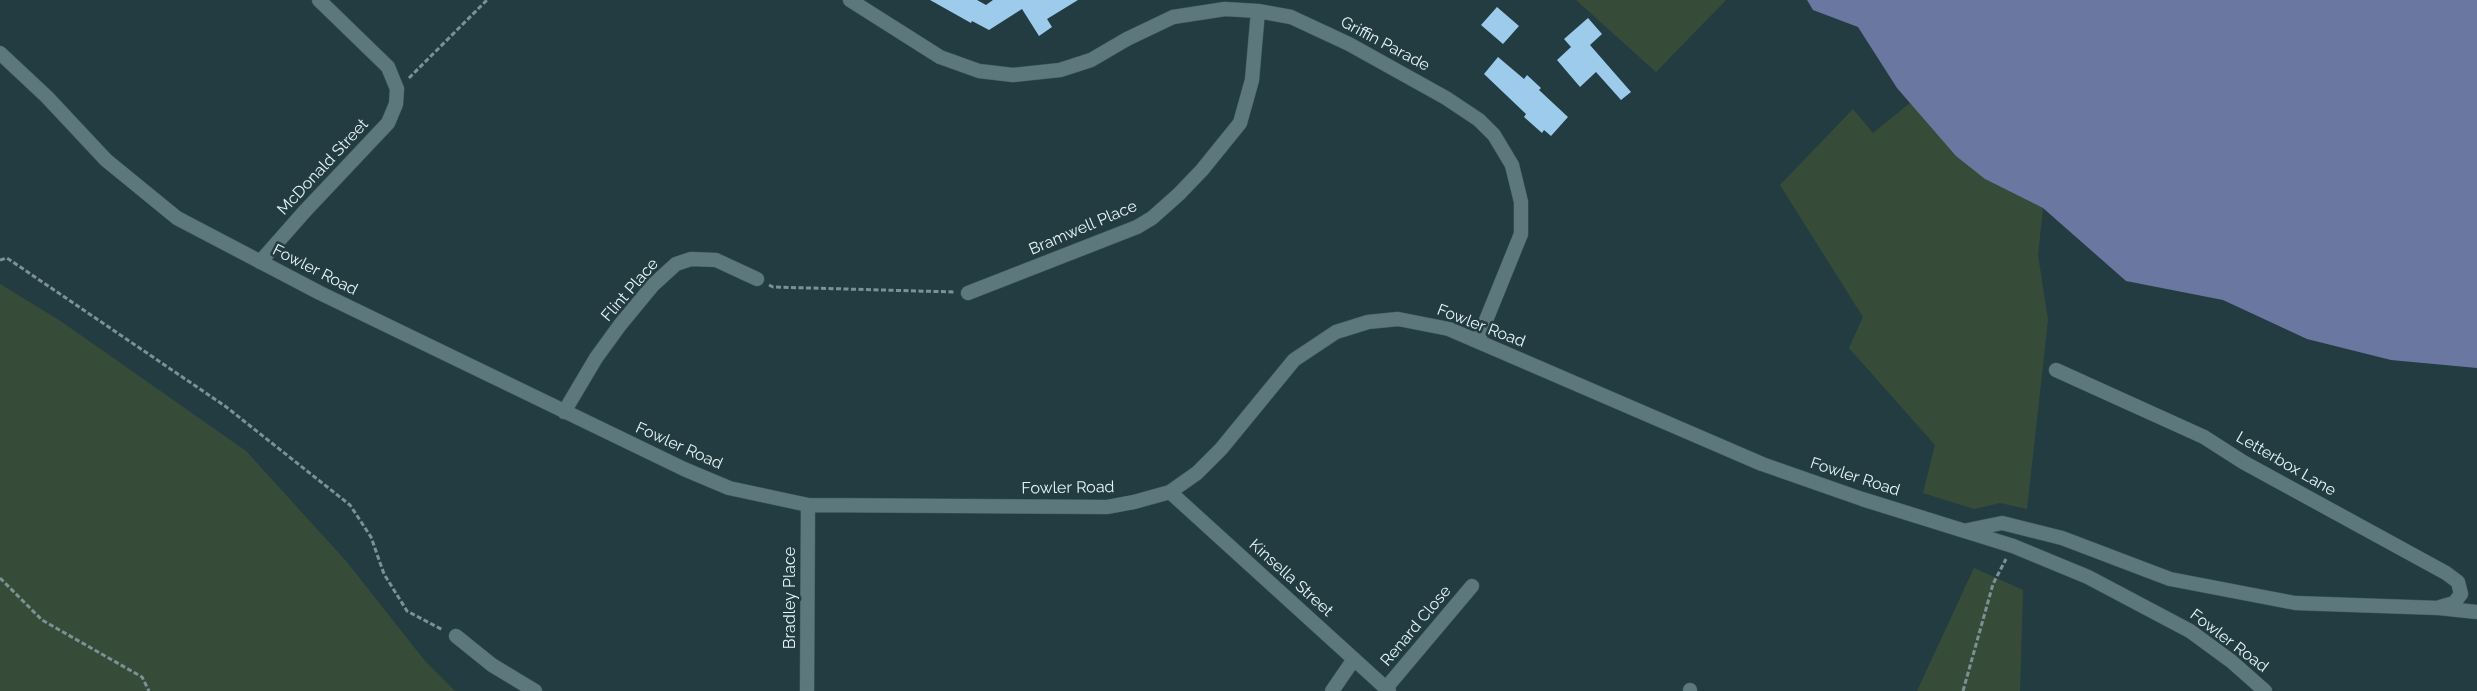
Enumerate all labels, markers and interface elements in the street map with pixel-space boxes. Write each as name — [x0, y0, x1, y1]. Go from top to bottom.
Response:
street label: Griffin Parade — [1337, 13, 1433, 75]
street label: McDonald Street — [274, 115, 372, 219]
street label: Bramwell Place — [1026, 197, 1140, 259]
street label: Fowler Road — [269, 240, 361, 300]
street label: Flint Place — [597, 255, 663, 325]
street label: Fowler Road — [1434, 300, 1528, 352]
street label: Fowler Road — [633, 418, 725, 474]
street label: Letterbox Lane — [2233, 428, 2339, 500]
street label: Fowler Road — [1808, 454, 1902, 500]
street label: Fowler Road — [1021, 478, 1115, 498]
street label: Kinsella Street — [1245, 535, 1337, 621]
street label: Bradley Place — [780, 547, 800, 649]
street label: Renard Close — [1377, 582, 1455, 670]
street label: Fowler Road — [2186, 605, 2272, 677]

